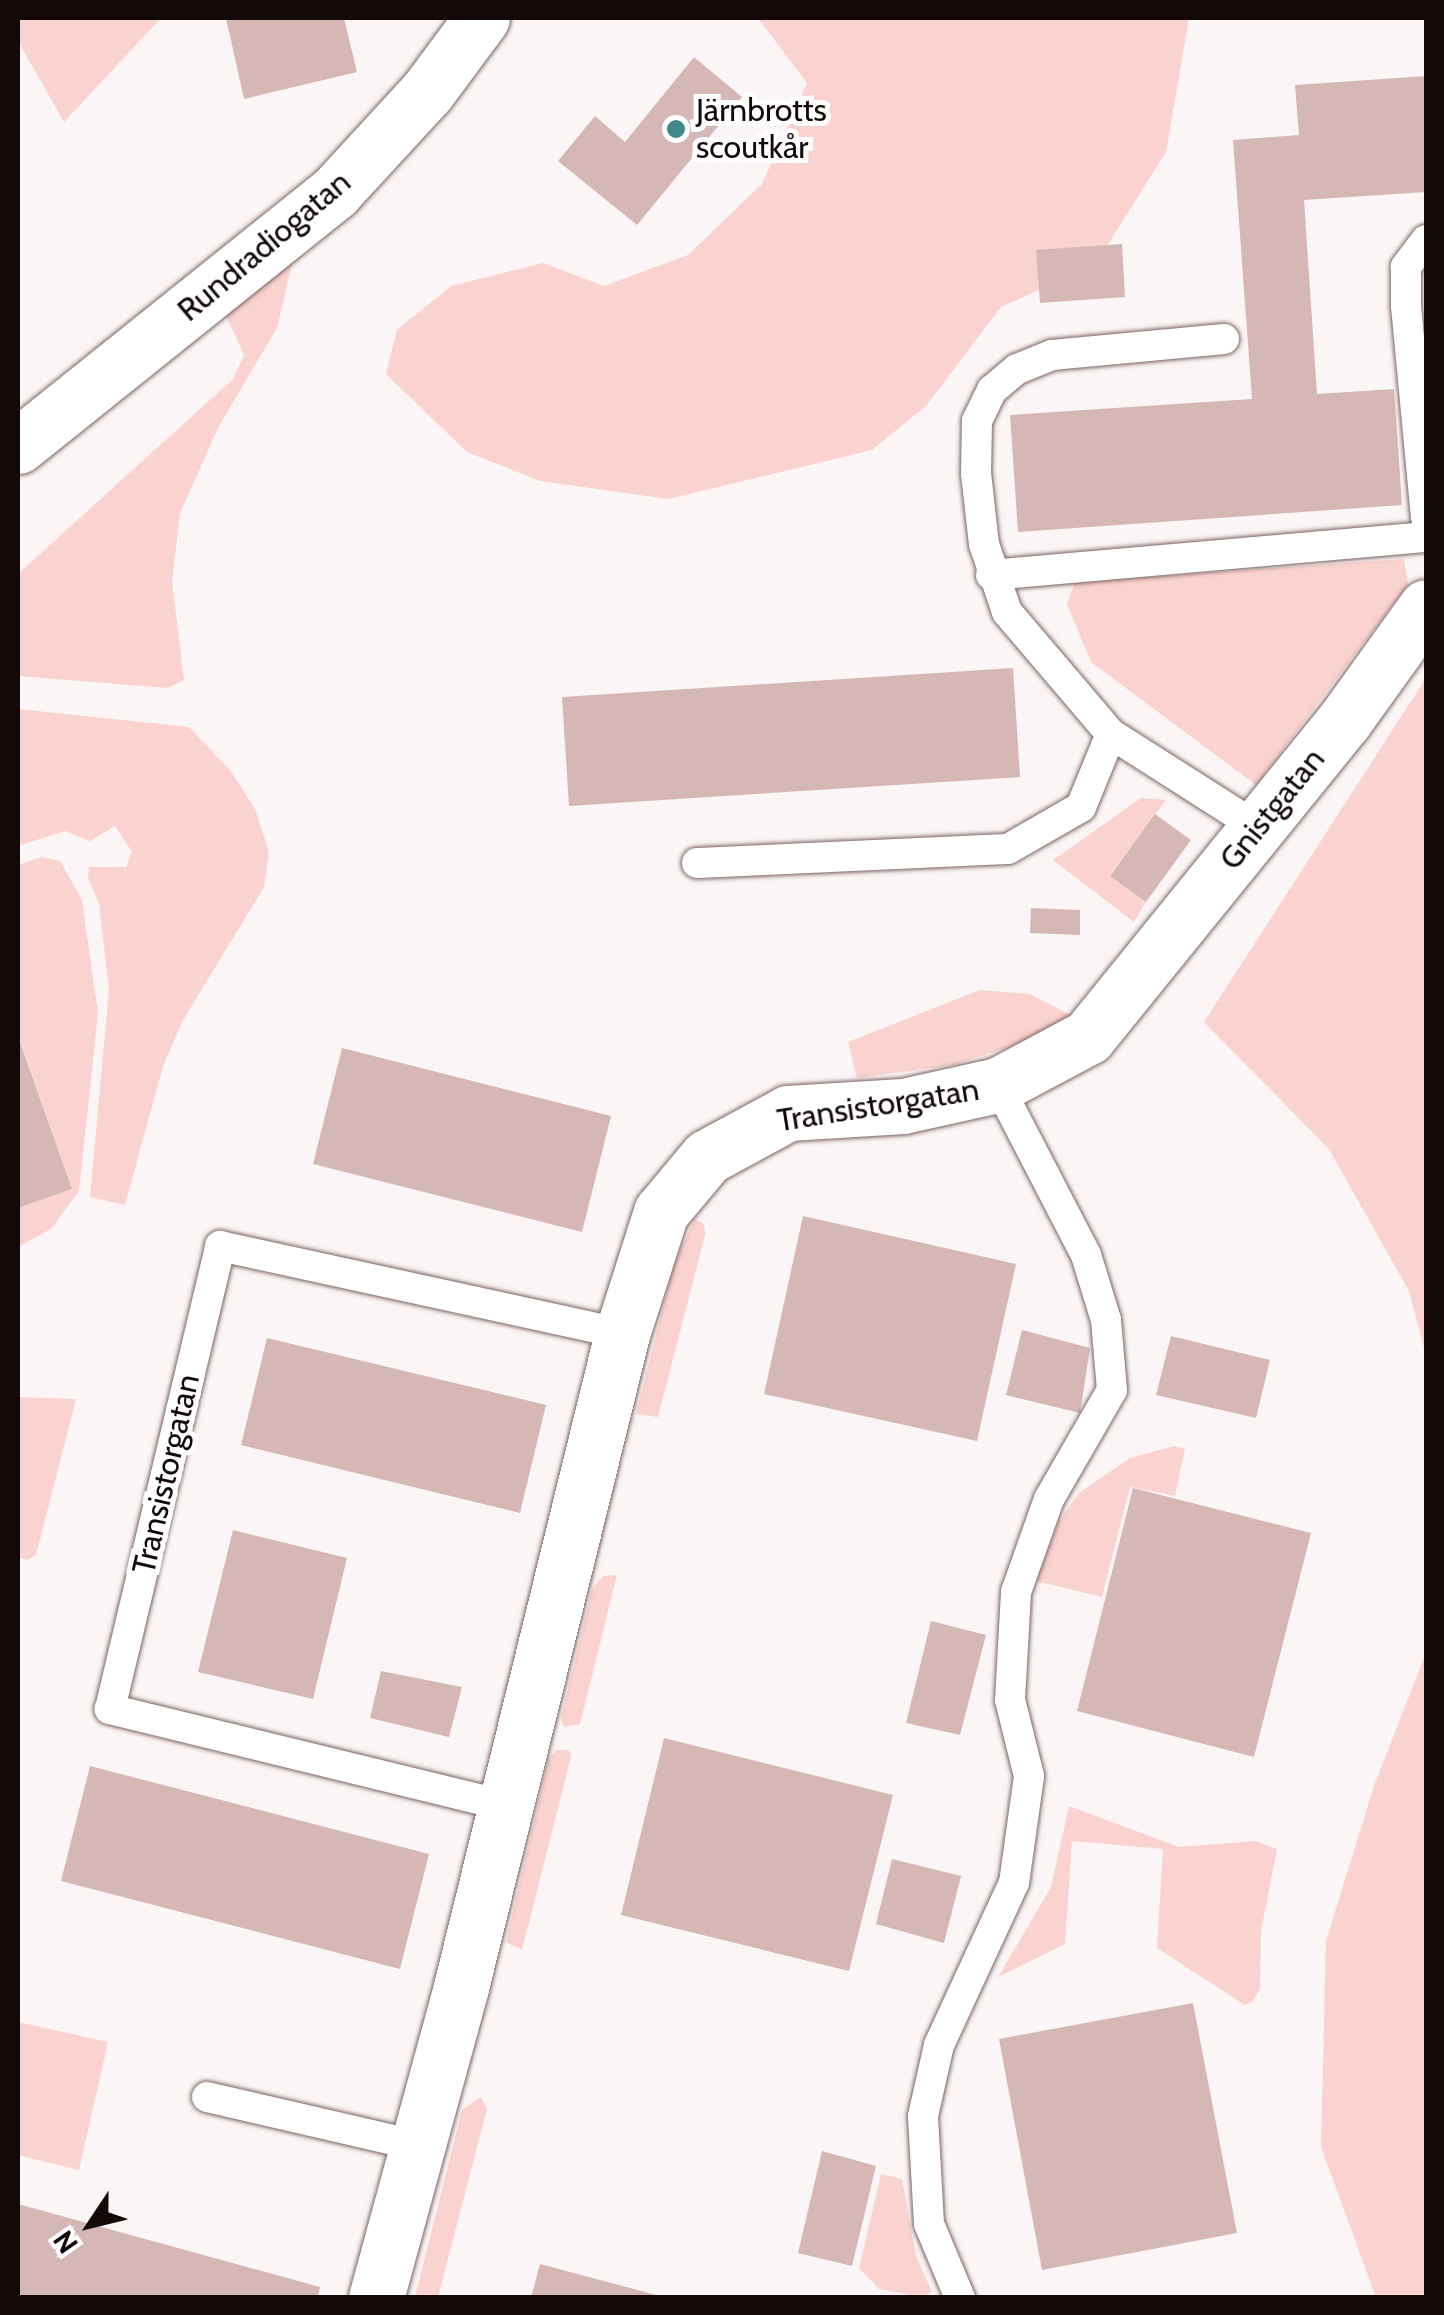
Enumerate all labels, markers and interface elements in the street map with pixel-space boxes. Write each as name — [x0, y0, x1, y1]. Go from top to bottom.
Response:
place label: Järnbrotts scoutkår — [696, 92, 827, 167]
marker: Järnbrotts scoutkår — [665, 118, 687, 140]
street label: Rundradiogatan — [170, 163, 358, 329]
street label: Gnistgatan — [1211, 741, 1333, 877]
street label: Transistorgatan — [774, 1070, 982, 1140]
street label: Transistorgatan — [124, 1370, 208, 1578]
north arrow — [40, 2175, 140, 2275]
text: N — [46, 2224, 85, 2260]

